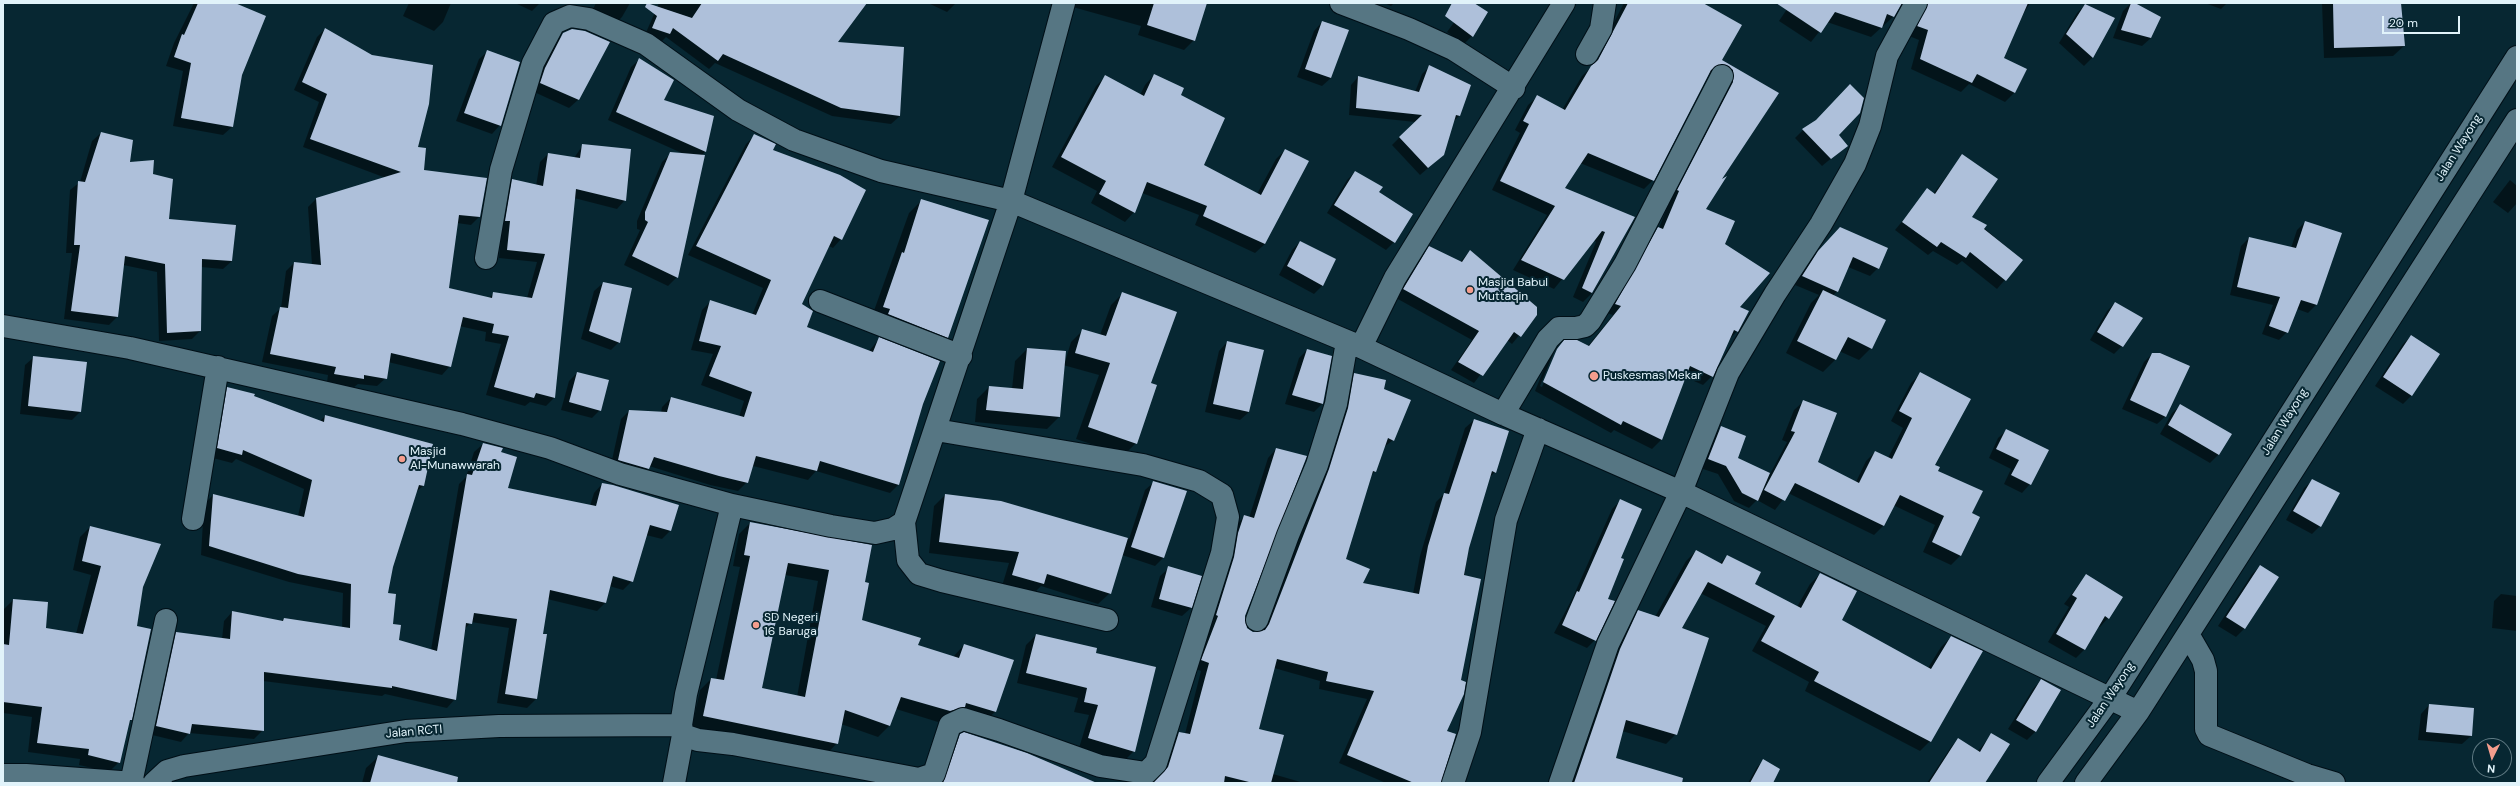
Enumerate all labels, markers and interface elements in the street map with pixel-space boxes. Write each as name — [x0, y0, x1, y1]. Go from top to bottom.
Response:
scale bar — [2384, 8, 2462, 34]
text: 20 m — [2389, 15, 2418, 31]
street label: Jalan Wayong — [2433, 112, 2485, 184]
place label: Masjid Babul Muttaqin — [1478, 276, 1548, 304]
marker: Masjid Babul Muttaqin — [1465, 285, 1475, 295]
place label: Puskesmas Mekar — [1603, 369, 1702, 383]
marker: Puskesmas Mekar — [1588, 370, 1600, 382]
street label: Jalan Wayong — [2259, 386, 2311, 458]
place label: Masjid Al-Munawwarah — [410, 445, 500, 473]
marker: Masjid Al-Munawwarah — [397, 454, 407, 464]
place label: SD Negeri 16 Baruga — [764, 611, 818, 639]
marker: SD Negeri 16 Baruga — [751, 620, 761, 630]
street label: Jalan Wayong — [2084, 659, 2138, 731]
street label: Jalan RCTI — [385, 722, 443, 742]
north arrow — [2472, 738, 2512, 778]
text: N — [2486, 762, 2496, 776]

